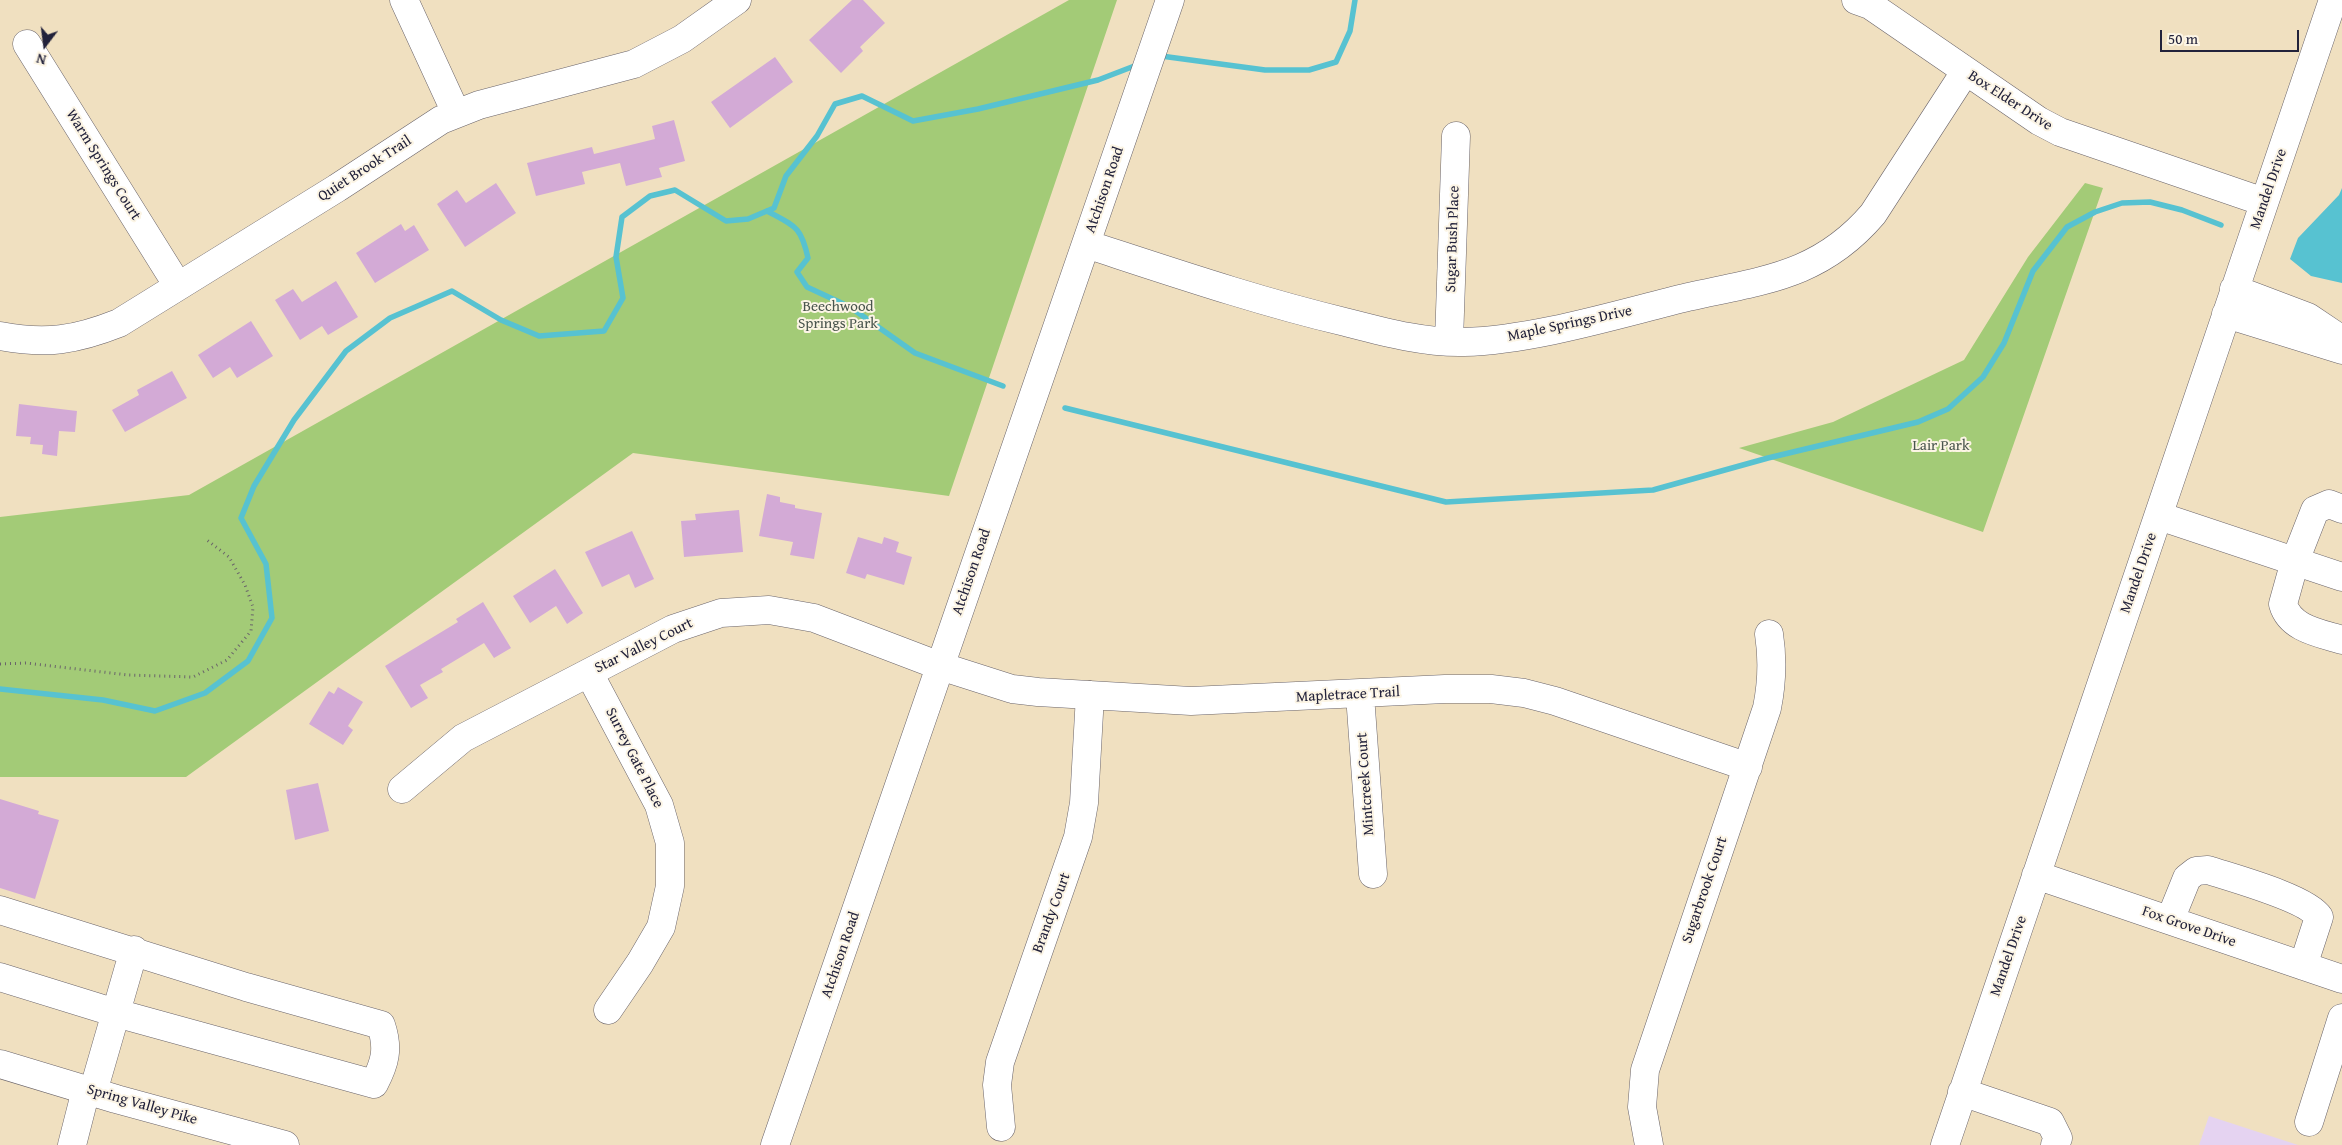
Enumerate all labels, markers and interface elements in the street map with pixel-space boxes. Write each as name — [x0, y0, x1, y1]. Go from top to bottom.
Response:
north arrow — [20, 20, 70, 70]
scale bar — [2162, 20, 2301, 52]
text: 50 m — [2168, 28, 2198, 49]
text: N — [34, 49, 48, 70]
street label: Box Elder Drive — [1965, 67, 2055, 135]
street label: Warm Springs Court — [62, 106, 144, 224]
street label: Quiet Brook Trail — [315, 132, 415, 206]
street label: Atchison Road — [1082, 144, 1128, 236]
street label: Mandel Drive — [2247, 146, 2291, 232]
street label: Sugar Bush Place — [1442, 185, 1464, 293]
park label: Beechwood Springs Park — [798, 298, 878, 333]
street label: Maple Springs Drive — [1506, 302, 1634, 346]
park label: Lair Park — [1912, 437, 1970, 455]
street label: Atchison Road — [949, 526, 995, 618]
street label: Mandel Drive — [2117, 530, 2161, 616]
street label: Star Valley Court — [592, 614, 696, 678]
street label: Mapletrace Trail — [1296, 683, 1400, 707]
street label: Surrey Gate Place — [601, 705, 667, 811]
street label: Mintcreek Court — [1353, 732, 1379, 836]
street label: Sugarbrook Court — [1678, 834, 1732, 946]
street label: Brandy Court — [1029, 870, 1075, 956]
street label: Fox Grove Drive — [2140, 902, 2238, 952]
street label: Atchison Road — [818, 909, 864, 1001]
street label: Mandel Drive — [1987, 913, 2031, 999]
street label: Spring Valley Pike — [85, 1081, 199, 1129]

